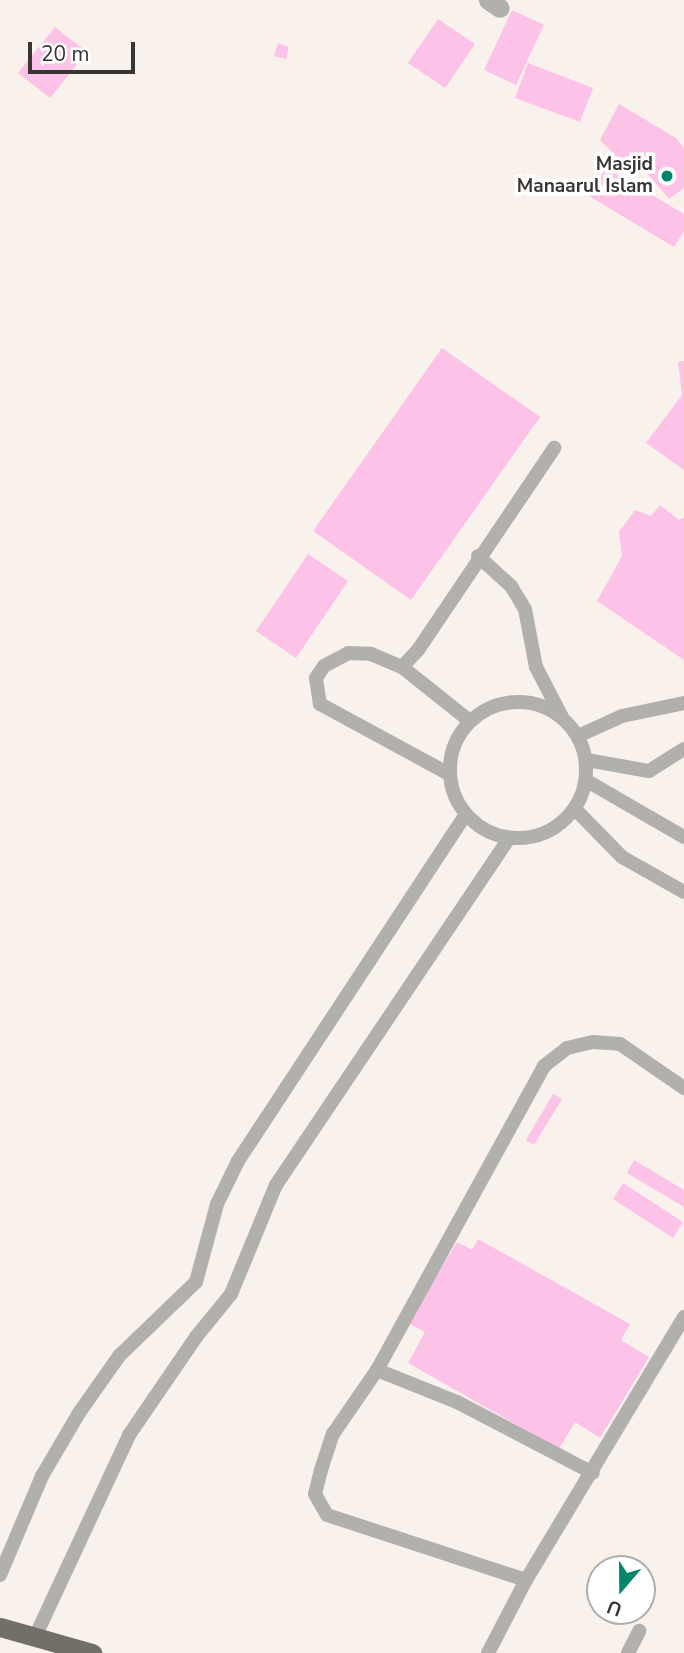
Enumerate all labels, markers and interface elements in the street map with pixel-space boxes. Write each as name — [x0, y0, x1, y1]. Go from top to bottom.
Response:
scale bar — [32, 28, 138, 72]
text: 20 m — [41, 40, 90, 68]
place label: Masjid Manaarul Islam — [517, 154, 653, 198]
marker: Masjid Manaarul Islam — [659, 168, 675, 184]
north arrow — [586, 1555, 656, 1625]
text: U — [603, 1593, 626, 1622]

